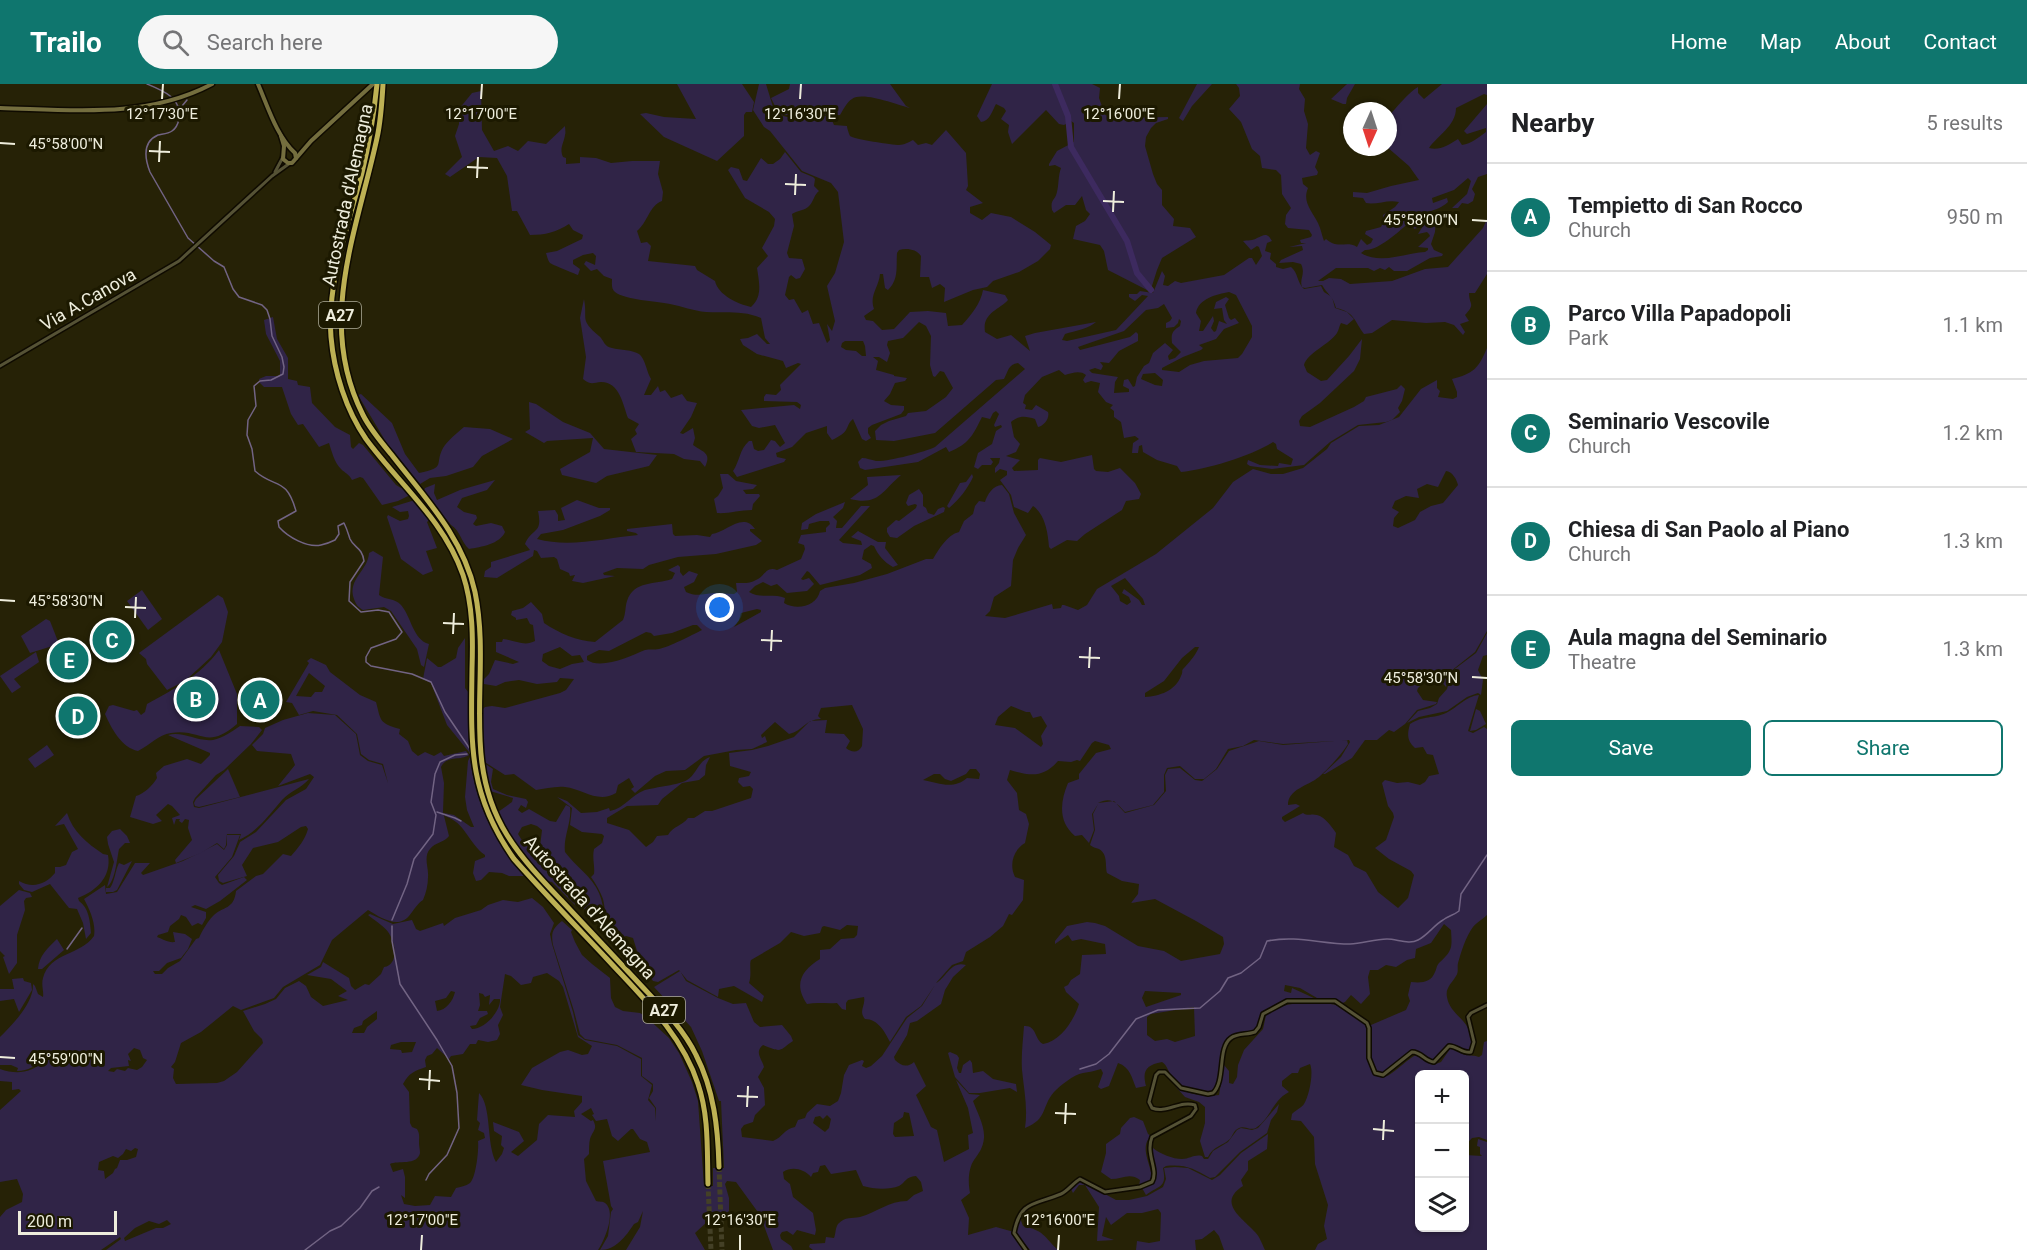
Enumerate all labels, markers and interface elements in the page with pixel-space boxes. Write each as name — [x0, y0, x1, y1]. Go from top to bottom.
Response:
search box — [138, 15, 558, 69]
text: Trailo — [30, 26, 102, 59]
icon: search — [159, 26, 192, 59]
text: Search here — [207, 30, 323, 55]
text: Home — [1671, 30, 1727, 54]
text: Map — [1760, 30, 1802, 54]
text: About — [1835, 30, 1891, 54]
text: Contact — [1924, 30, 1997, 54]
street label: Autostrada d'Alemagna — [317, 102, 377, 288]
north arrow — [1343, 102, 1397, 156]
text: 12°17'30"E — [126, 105, 199, 123]
text: 12°17'00"E — [445, 105, 518, 123]
text: 12°16'30"E — [764, 105, 837, 123]
text: 12°16'00"E — [1083, 105, 1156, 123]
text: Nearby — [1511, 108, 1594, 138]
text: 5 results — [1927, 111, 2003, 135]
text: 45°58'00"N — [29, 135, 103, 153]
text: Tempietto di San Rocco — [1568, 193, 1803, 218]
text: A — [1524, 205, 1537, 229]
text: 950 m — [1947, 205, 2003, 229]
text: 45°58'00"N — [1384, 211, 1458, 229]
text: Church — [1568, 218, 1631, 242]
street label: Via A.Canova — [37, 263, 139, 335]
text: Parco Villa Papadopoli — [1568, 301, 1791, 326]
road number: A27 — [319, 302, 361, 328]
text: B — [1524, 313, 1537, 337]
text: 1.1 km — [1943, 313, 2003, 337]
text: Park — [1568, 326, 1608, 350]
text: Seminario Vescovile — [1568, 409, 1770, 434]
text: C — [1524, 421, 1537, 445]
text: 1.2 km — [1943, 421, 2003, 445]
text: Church — [1568, 434, 1631, 458]
text: Chiesa di San Paolo al Piano — [1568, 517, 1849, 542]
text: D — [1524, 529, 1537, 553]
text: 1.3 km — [1943, 529, 2003, 553]
text: Church — [1568, 542, 1631, 566]
text: 45°58'30"N — [29, 592, 103, 610]
your location — [705, 593, 734, 622]
pin: C — [92, 618, 132, 662]
text: Aula magna del Seminario — [1568, 625, 1827, 650]
text: E — [1525, 637, 1536, 661]
text: 1.3 km — [1943, 637, 2003, 661]
pin: E — [50, 638, 88, 682]
text: Theatre — [1568, 650, 1636, 674]
text: 45°58'30"N — [1384, 669, 1458, 687]
pin: B — [176, 676, 216, 722]
pin: A — [240, 678, 280, 722]
pin: D — [58, 694, 98, 738]
button: Save — [1511, 720, 1751, 776]
button: Share — [1763, 720, 2003, 776]
street label: Autostrada d'Alemagna — [520, 831, 660, 983]
road number: A27 — [643, 997, 685, 1023]
text: 45°59'00"N — [29, 1050, 103, 1068]
map controls — [1415, 1070, 1469, 1232]
button: + — [1415, 1070, 1469, 1124]
button: − — [1415, 1124, 1469, 1178]
button: layers — [1415, 1178, 1469, 1232]
scale bar — [18, 1208, 117, 1236]
text: 12°17'00"E — [386, 1211, 459, 1229]
text: 12°16'30"E — [704, 1211, 777, 1229]
text: 12°16'00"E — [1023, 1211, 1096, 1229]
text: 200 m — [27, 1212, 72, 1231]

